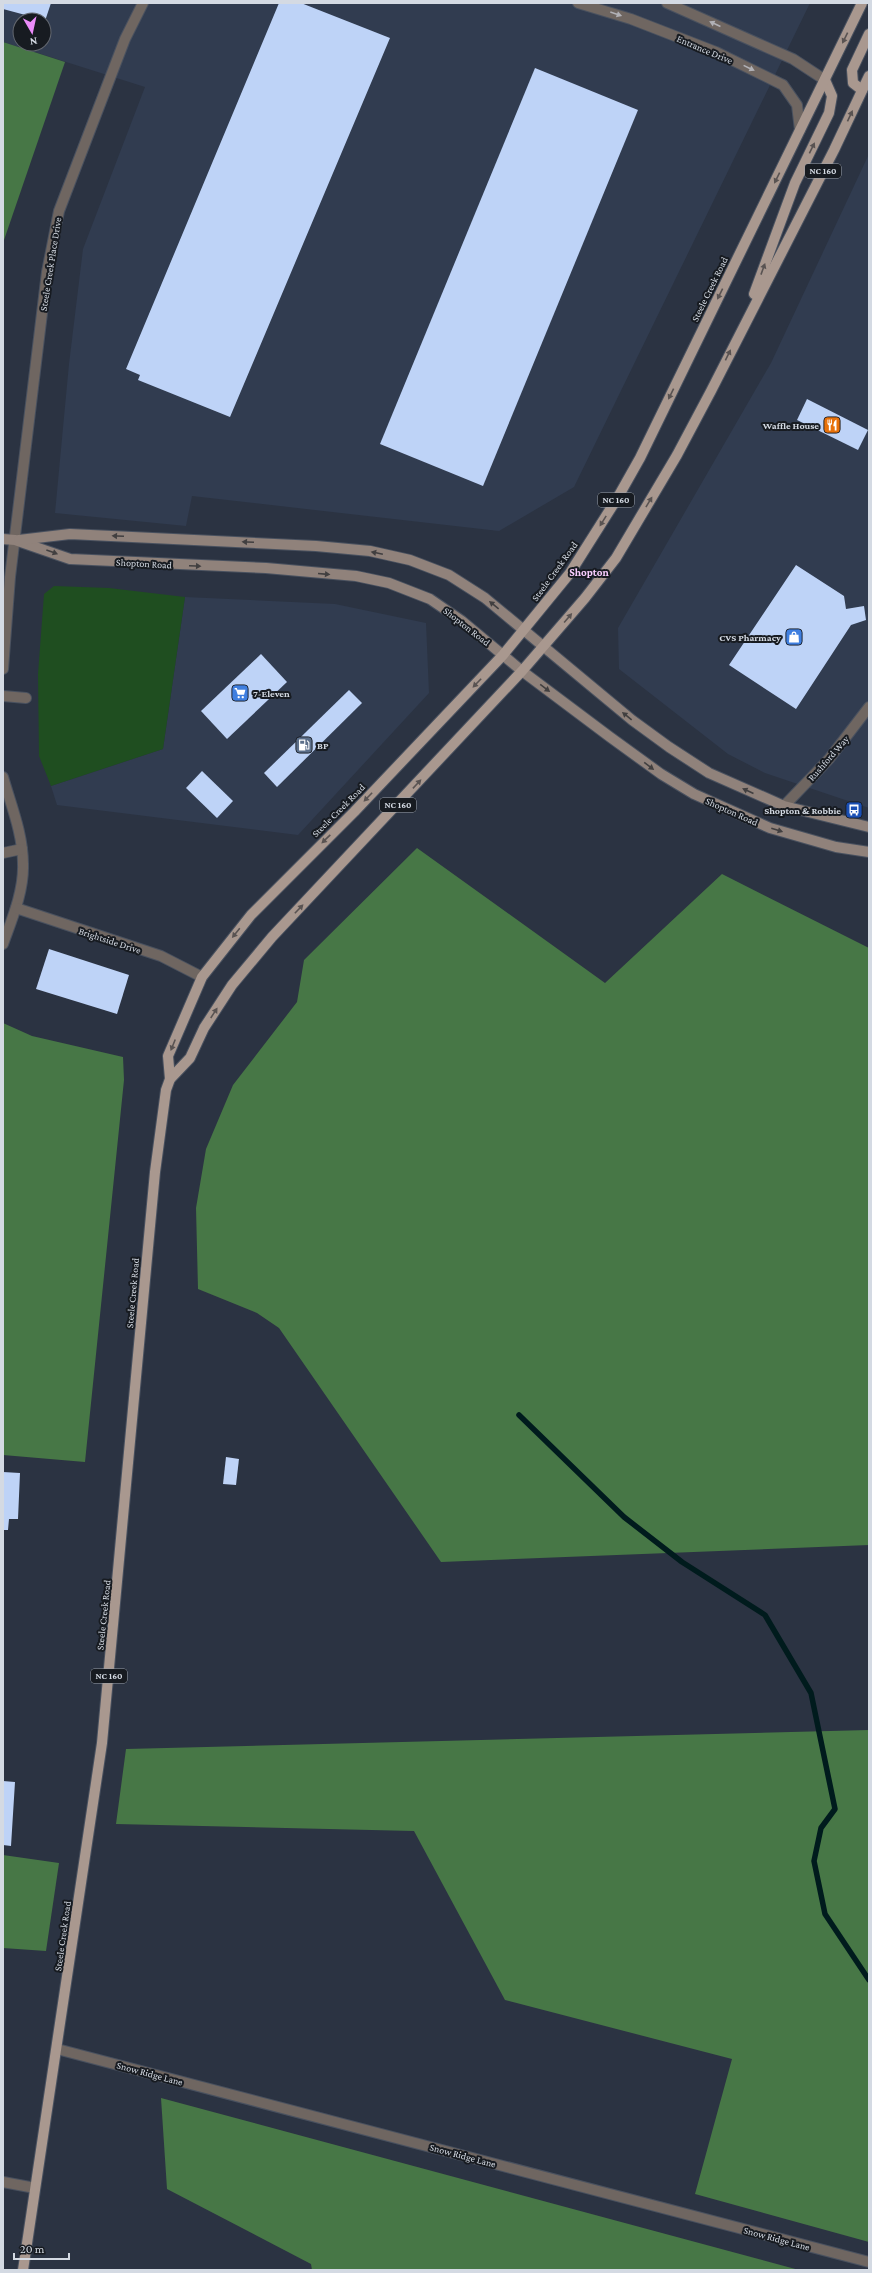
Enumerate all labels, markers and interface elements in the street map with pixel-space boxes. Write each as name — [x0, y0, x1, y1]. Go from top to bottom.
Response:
one-way arrow — [610, 11, 622, 17]
north arrow — [12, 12, 52, 52]
one-way arrow — [709, 21, 721, 27]
one-way arrow — [842, 32, 848, 44]
street label: Entrance Drive — [675, 33, 735, 66]
text: N — [28, 35, 38, 48]
one-way arrow — [743, 65, 755, 71]
one-way arrow — [847, 110, 853, 121]
one-way arrow — [809, 143, 815, 154]
road number: NC 160 — [805, 164, 841, 178]
one-way arrow — [774, 172, 780, 183]
street label: Steele Creek Place Drive — [38, 216, 63, 312]
street label: Steele Creek Road — [689, 254, 730, 323]
one-way arrow — [761, 262, 767, 274]
one-way arrow — [717, 289, 723, 300]
one-way arrow — [725, 350, 732, 361]
one-way arrow — [668, 389, 674, 400]
restaurant icon: Waffle House — [822, 415, 842, 435]
place label: Waffle House — [762, 420, 819, 431]
road number: NC 160 — [598, 493, 634, 507]
one-way arrow — [645, 496, 652, 508]
one-way arrow — [599, 515, 606, 527]
one-way arrow — [111, 533, 124, 539]
one-way arrow — [242, 539, 254, 546]
street label: Steele Creek Road — [529, 539, 580, 603]
one-way arrow — [371, 549, 383, 555]
one-way arrow — [46, 550, 58, 556]
street label: Shopton Road — [116, 557, 173, 570]
one-way arrow — [189, 562, 201, 569]
district label: Shopton — [569, 566, 609, 578]
one-way arrow — [318, 570, 330, 577]
one-way arrow — [489, 601, 500, 610]
street label: Shopton Road — [441, 605, 493, 648]
one-way arrow — [563, 612, 572, 623]
shop icon: CVS Pharmacy — [784, 627, 804, 647]
place label: CVS Pharmacy — [719, 632, 781, 643]
one-way arrow — [472, 678, 481, 688]
supermarket icon: 7-Eleven — [230, 683, 250, 703]
one-way arrow — [540, 683, 551, 692]
place label: 7-Eleven — [253, 688, 290, 699]
one-way arrow — [621, 711, 632, 720]
street label: Rushford Way — [806, 733, 851, 783]
fuel station icon: BP — [294, 735, 314, 755]
place label: BP — [317, 740, 329, 751]
one-way arrow — [644, 761, 655, 770]
one-way arrow — [412, 779, 422, 789]
street label: Steele Creek Road — [310, 781, 368, 839]
one-way arrow — [742, 788, 754, 794]
one-way arrow — [363, 792, 373, 802]
street label: Shopton Road — [704, 795, 760, 828]
road number: NC 160 — [380, 798, 416, 812]
bus stop icon: Shopton & Robbie — [844, 800, 864, 820]
place label: Shopton & Robbie — [764, 805, 841, 816]
one-way arrow — [772, 828, 784, 834]
one-way arrow — [321, 834, 331, 844]
one-way arrow — [294, 904, 304, 914]
street label: Brightside Drive — [77, 925, 143, 956]
one-way arrow — [232, 928, 241, 938]
one-way arrow — [211, 1007, 218, 1018]
one-way arrow — [169, 1040, 175, 1052]
street label: Steele Creek Road — [124, 1257, 141, 1329]
street label: Steele Creek Road — [94, 1579, 113, 1651]
road number: NC 160 — [91, 1669, 127, 1683]
street label: Steele Creek Road — [52, 1900, 73, 1972]
street label: Snow Ridge Lane — [116, 2059, 185, 2088]
street label: Snow Ridge Lane — [429, 2141, 498, 2170]
street label: Snow Ridge Lane — [743, 2224, 812, 2253]
scale bar — [14, 2235, 69, 2261]
text: 20 m — [20, 2242, 45, 2256]

